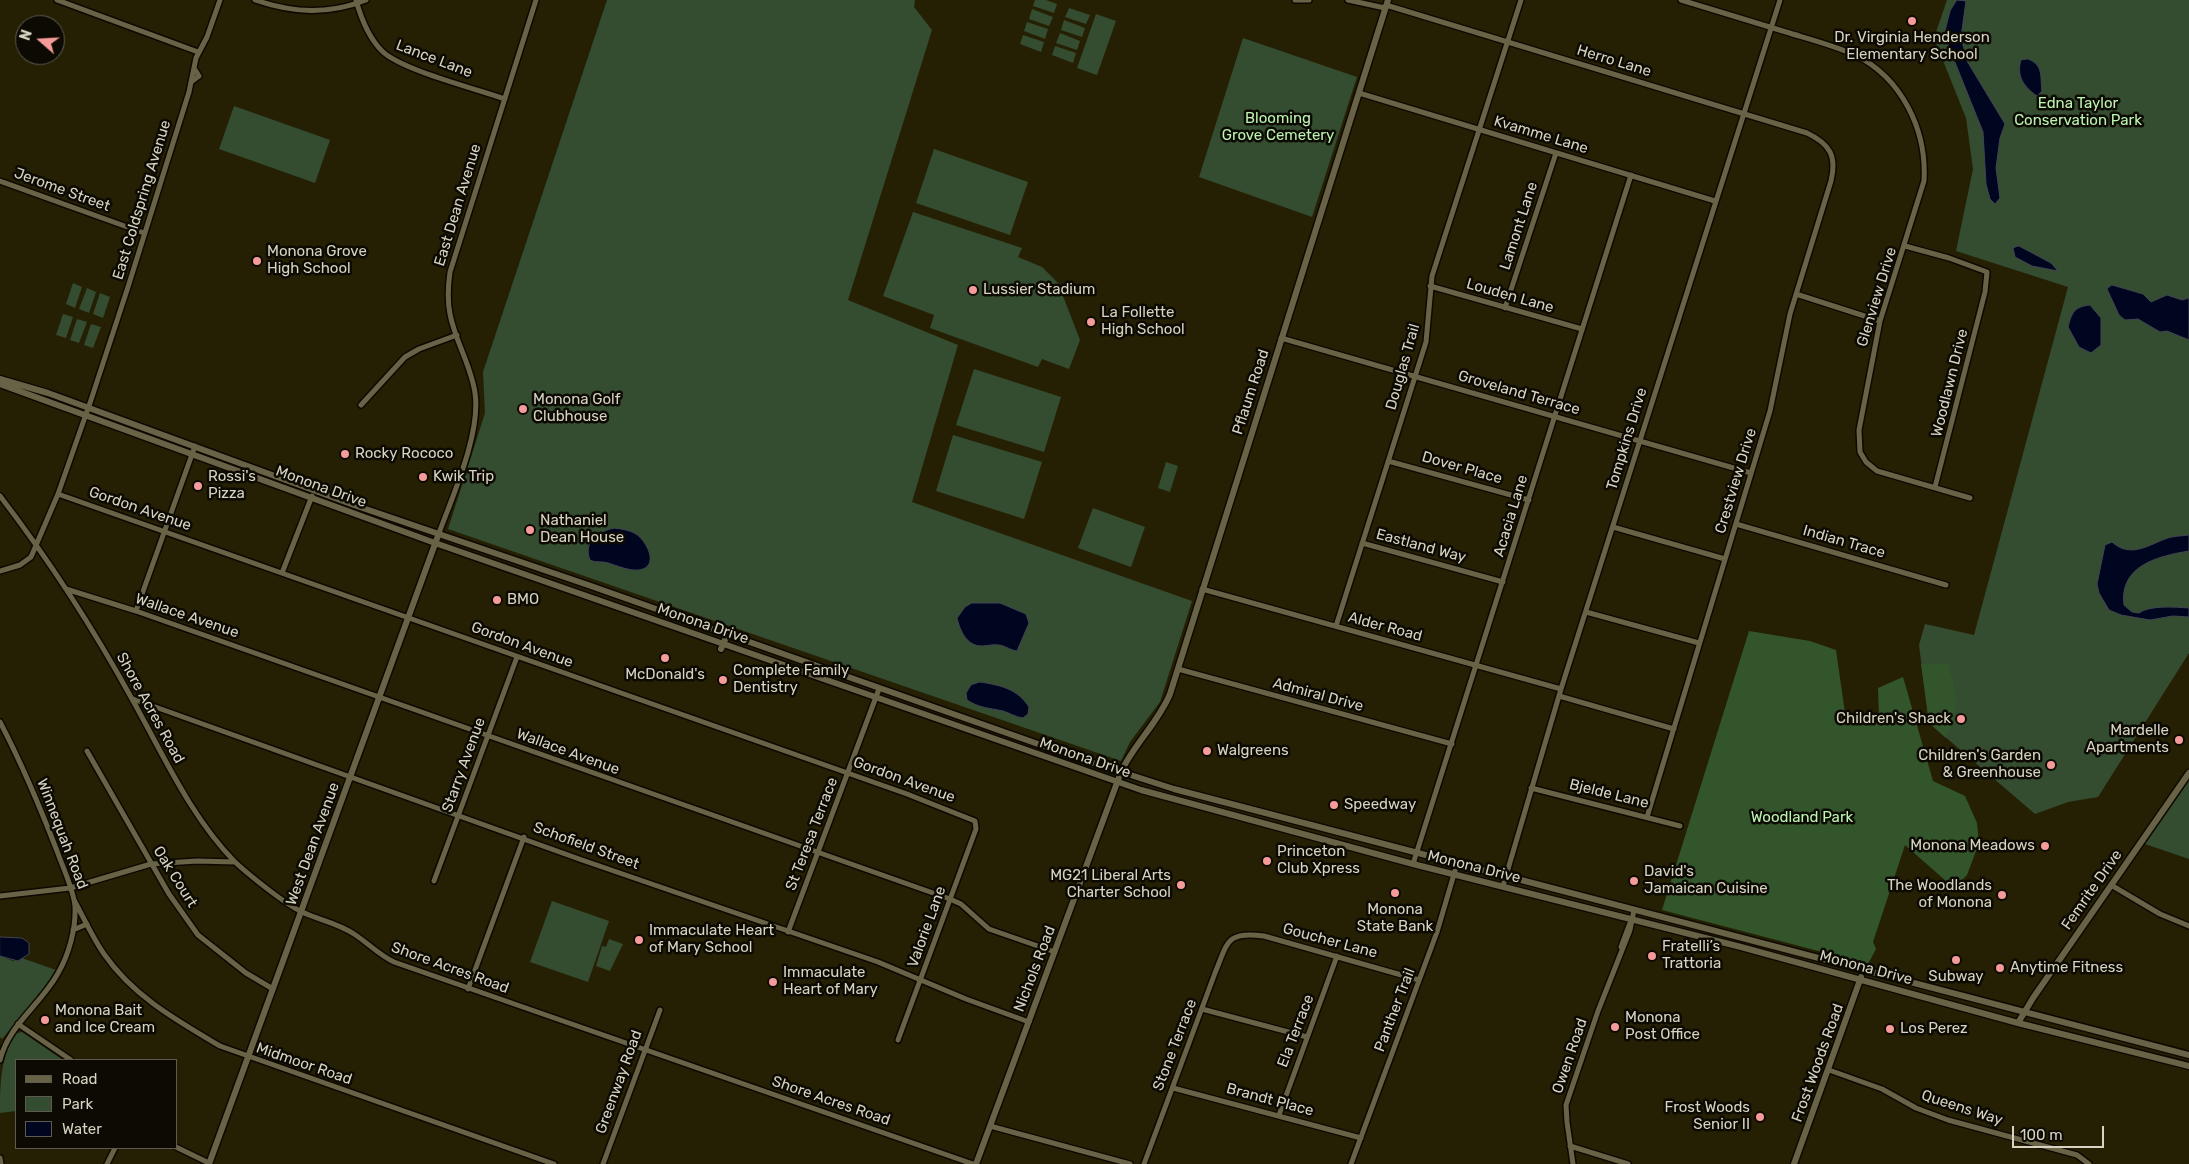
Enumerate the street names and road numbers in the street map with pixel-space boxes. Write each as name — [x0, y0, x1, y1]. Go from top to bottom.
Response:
street label: Lance Lane — [393, 36, 475, 82]
street label: Herro Lane — [1575, 41, 1653, 81]
street label: Kvamme Lane — [1492, 112, 1590, 158]
street label: East Coldspring Avenue — [109, 118, 175, 282]
street label: East Dean Avenue — [431, 142, 485, 268]
street label: Jerome Street — [12, 164, 112, 216]
street label: Lamont Lane — [1496, 180, 1542, 272]
street label: Glenview Drive — [1853, 245, 1901, 349]
street label: Louden Lane — [1464, 275, 1556, 317]
street label: Douglas Trail — [1382, 322, 1424, 412]
street label: Woodlawn Drive — [1928, 327, 1972, 439]
street label: Pflaum Road — [1229, 347, 1273, 437]
street label: Groveland Terrace — [1456, 367, 1582, 419]
street label: Tompkins Drive — [1603, 386, 1651, 492]
street label: Crestview Drive — [1711, 426, 1761, 536]
street label: Dover Place — [1420, 448, 1504, 488]
street label: Monona Drive — [273, 462, 369, 512]
street label: Acacia Lane — [1490, 473, 1532, 559]
street label: Gordon Avenue — [86, 483, 194, 535]
street label: Indian Trace — [1801, 522, 1887, 562]
street label: Eastland Way — [1374, 525, 1468, 567]
street label: Wallace Avenue — [133, 590, 241, 642]
street label: Monona Drive — [655, 600, 751, 648]
street label: Alder Road — [1346, 608, 1424, 646]
street label: Gordon Avenue — [469, 618, 575, 672]
street label: Shore Acres Road — [112, 650, 188, 766]
street label: Admiral Drive — [1271, 674, 1365, 716]
street label: Starry Avenue — [439, 715, 489, 815]
street label: Wallace Avenue — [514, 725, 622, 779]
street label: Monona Drive — [1037, 734, 1133, 782]
street label: Gordon Avenue — [851, 753, 957, 807]
street label: St Teresa Terrace — [782, 775, 842, 893]
street label: Bjelde Lane — [1567, 775, 1651, 813]
street label: Winnequah Road — [33, 776, 91, 892]
street label: West Dean Avenue — [282, 780, 344, 908]
street label: Schofield Street — [531, 818, 641, 874]
street label: Oak Court — [149, 843, 201, 911]
street label: Femrite Drive — [2058, 846, 2126, 934]
street label: Monona Drive — [1426, 847, 1522, 887]
street label: Valorie Lane — [904, 884, 950, 970]
street label: Goucher Lane — [1281, 920, 1379, 962]
street label: Nichols Road — [1010, 923, 1060, 1015]
street label: Shore Acres Road — [389, 938, 511, 998]
street label: Monona Drive — [1818, 947, 1914, 989]
street label: Panther Trail — [1371, 966, 1419, 1054]
street label: Ela Terrace — [1274, 992, 1318, 1070]
street label: Stone Terrace — [1149, 997, 1201, 1093]
street label: Frost Woods Road — [1788, 1001, 1848, 1125]
street label: Owen Road — [1549, 1016, 1591, 1096]
street label: Greenway Road — [592, 1028, 646, 1136]
street label: Midmoor Road — [254, 1039, 354, 1089]
street label: Shore Acres Road — [770, 1072, 892, 1130]
street label: Brandt Place — [1224, 1080, 1316, 1120]
street label: Queens Way — [1919, 1086, 2005, 1130]

